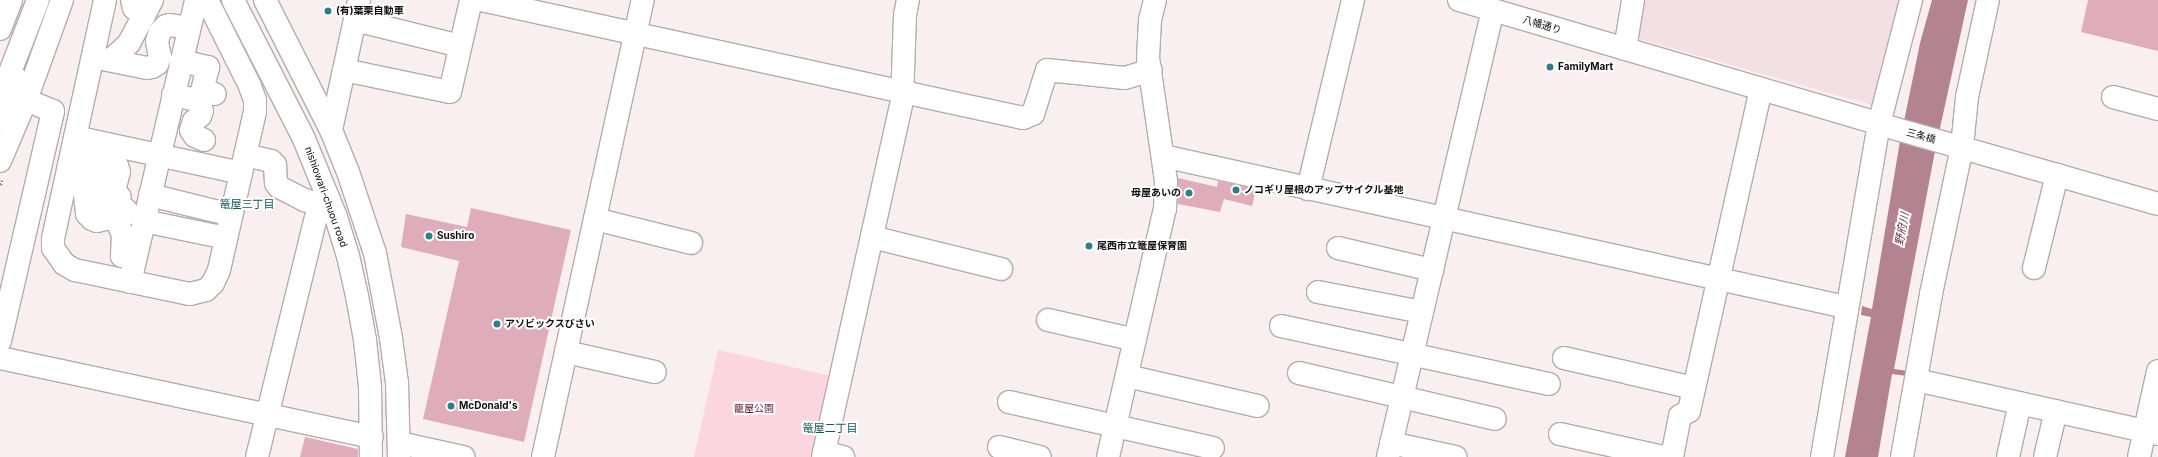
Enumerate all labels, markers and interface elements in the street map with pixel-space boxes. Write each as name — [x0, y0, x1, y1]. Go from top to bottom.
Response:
place label: (有)葉栗自動車 — [336, 5, 404, 17]
marker: (有)葉栗自動車 — [323, 6, 333, 16]
street label: 八幡通り — [1521, 14, 1563, 36]
place label: FamilyMart — [1558, 61, 1613, 73]
marker: FamilyMart — [1545, 62, 1555, 72]
street label: 三条橋 — [1905, 126, 1937, 146]
street label: nishiowari-chuou road — [302, 145, 350, 249]
place label: ノコギリ屋根のアップサイクル基地 — [1244, 184, 1404, 196]
marker: ノコギリ屋根のアップサイクル基地 — [1231, 185, 1241, 195]
place label: 母屋あいの — [1131, 187, 1181, 199]
marker: 母屋あいの — [1184, 188, 1194, 198]
district label: 篭屋三丁目 — [220, 197, 274, 211]
water label: 野府川 — [1892, 212, 1912, 246]
place label: Sushiro — [437, 230, 474, 242]
marker: Sushiro — [424, 231, 434, 241]
place label: 尾西市立篭屋保育園 — [1097, 240, 1187, 252]
marker: 尾西市立篭屋保育園 — [1084, 241, 1094, 251]
place label: アソビックスびさい — [505, 318, 595, 330]
marker: アソビックスびさい — [492, 319, 502, 329]
place label: McDonald's — [459, 400, 518, 412]
marker: McDonald's — [446, 401, 456, 411]
park label: 籠屋公園 — [734, 403, 774, 415]
district label: 篭屋二丁目 — [803, 421, 857, 435]

